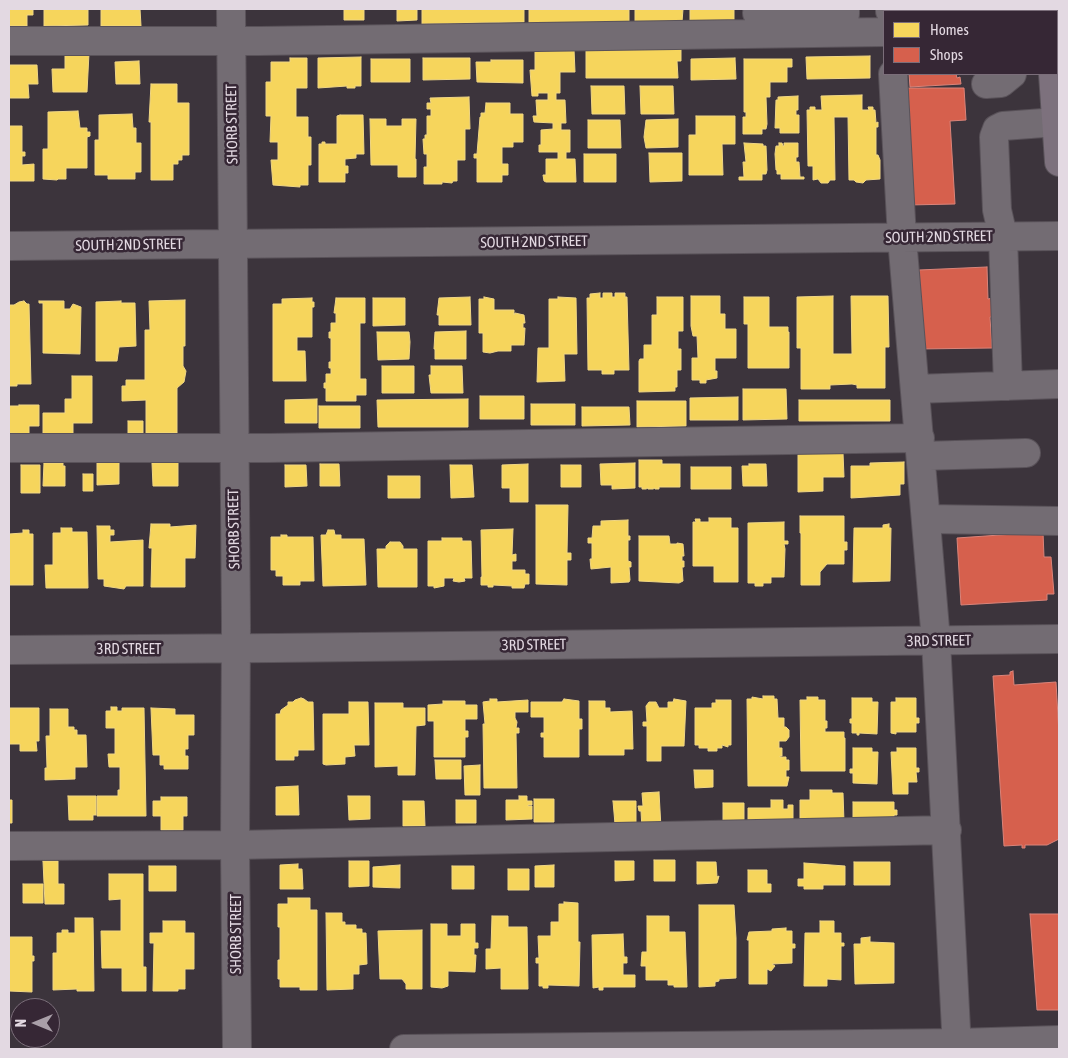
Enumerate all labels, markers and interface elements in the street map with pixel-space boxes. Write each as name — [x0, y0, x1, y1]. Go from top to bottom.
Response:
legend — [883, 10, 1058, 75]
text: Homes — [930, 21, 969, 38]
text: Shops — [930, 46, 963, 63]
street label: SHORB STREET — [222, 84, 242, 164]
street label: SOUTH 2ND STREET — [885, 227, 993, 247]
street label: SOUTH 2ND STREET — [480, 232, 588, 252]
street label: SOUTH 2ND STREET — [75, 235, 183, 255]
street label: SHORB STREET — [224, 489, 244, 569]
street label: 3RD STREET — [906, 631, 972, 651]
street label: 3RD STREET — [501, 635, 567, 655]
street label: 3RD STREET — [97, 640, 161, 658]
street label: SHORB STREET — [227, 894, 245, 974]
north arrow — [10, 998, 60, 1048]
text: N — [13, 1019, 29, 1027]

